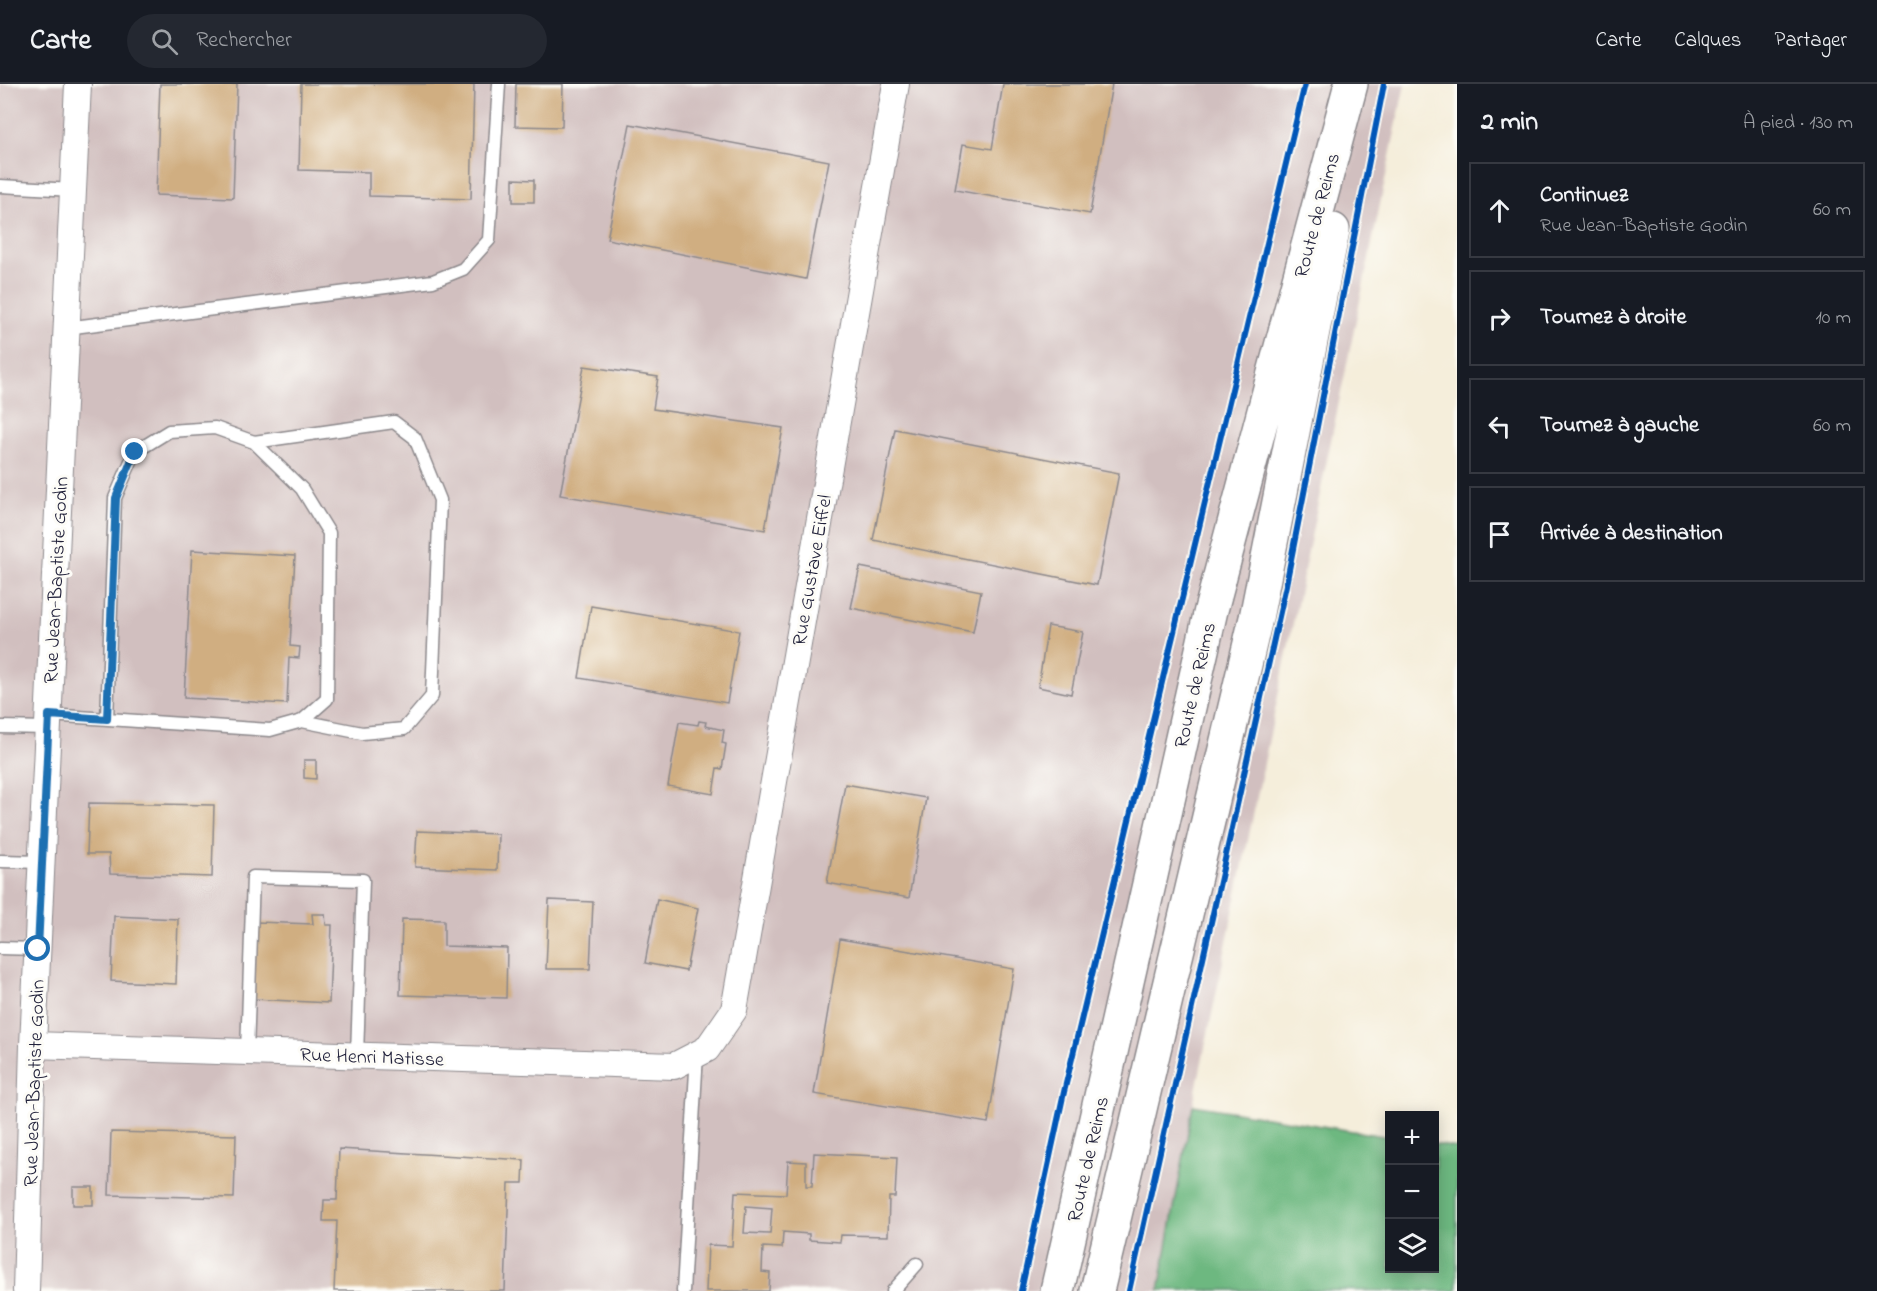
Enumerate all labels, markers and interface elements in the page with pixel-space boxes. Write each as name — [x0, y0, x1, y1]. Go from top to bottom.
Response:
search box — [127, 14, 547, 68]
text: Carte — [30, 21, 91, 62]
icon: search — [148, 25, 181, 58]
text: Rechercher — [196, 25, 292, 57]
text: Carte — [1595, 26, 1641, 56]
text: Calques — [1674, 26, 1741, 56]
text: Partager — [1774, 26, 1847, 56]
text: 2 min — [1481, 104, 1538, 142]
text: À pied · 130 m — [1743, 109, 1853, 138]
street label: Route de Reims — [1288, 150, 1349, 281]
text: Continuez — [1540, 180, 1628, 212]
icon: ahead — [1483, 194, 1516, 227]
text: 60 m — [1813, 196, 1851, 225]
text: Rue Jean-Baptiste Godin — [1540, 212, 1747, 241]
icon: right — [1483, 302, 1516, 335]
text: Tournez à droite — [1540, 302, 1686, 334]
text: 10 m — [1815, 304, 1851, 333]
icon: left — [1483, 410, 1516, 443]
text: Tournez à gauche — [1540, 410, 1699, 442]
text: 60 m — [1813, 412, 1851, 441]
route end — [121, 438, 147, 464]
street label: Rue Jean-Baptiste Godin — [38, 476, 77, 684]
street label: Rue Gustave Eiffel — [786, 493, 841, 648]
icon: arrive — [1483, 518, 1516, 551]
text: Arrivée à destination — [1540, 518, 1723, 550]
street label: Route de Reims — [1168, 620, 1225, 751]
route start — [24, 935, 50, 961]
street label: Rue Jean-Baptiste Godin — [17, 979, 54, 1187]
street label: Rue Henri Matisse — [299, 1041, 445, 1076]
street label: Route de Reims — [1061, 1094, 1118, 1225]
map controls — [1385, 1111, 1439, 1273]
button: + — [1385, 1111, 1439, 1165]
button: − — [1385, 1165, 1439, 1219]
button: layers — [1385, 1219, 1439, 1273]

